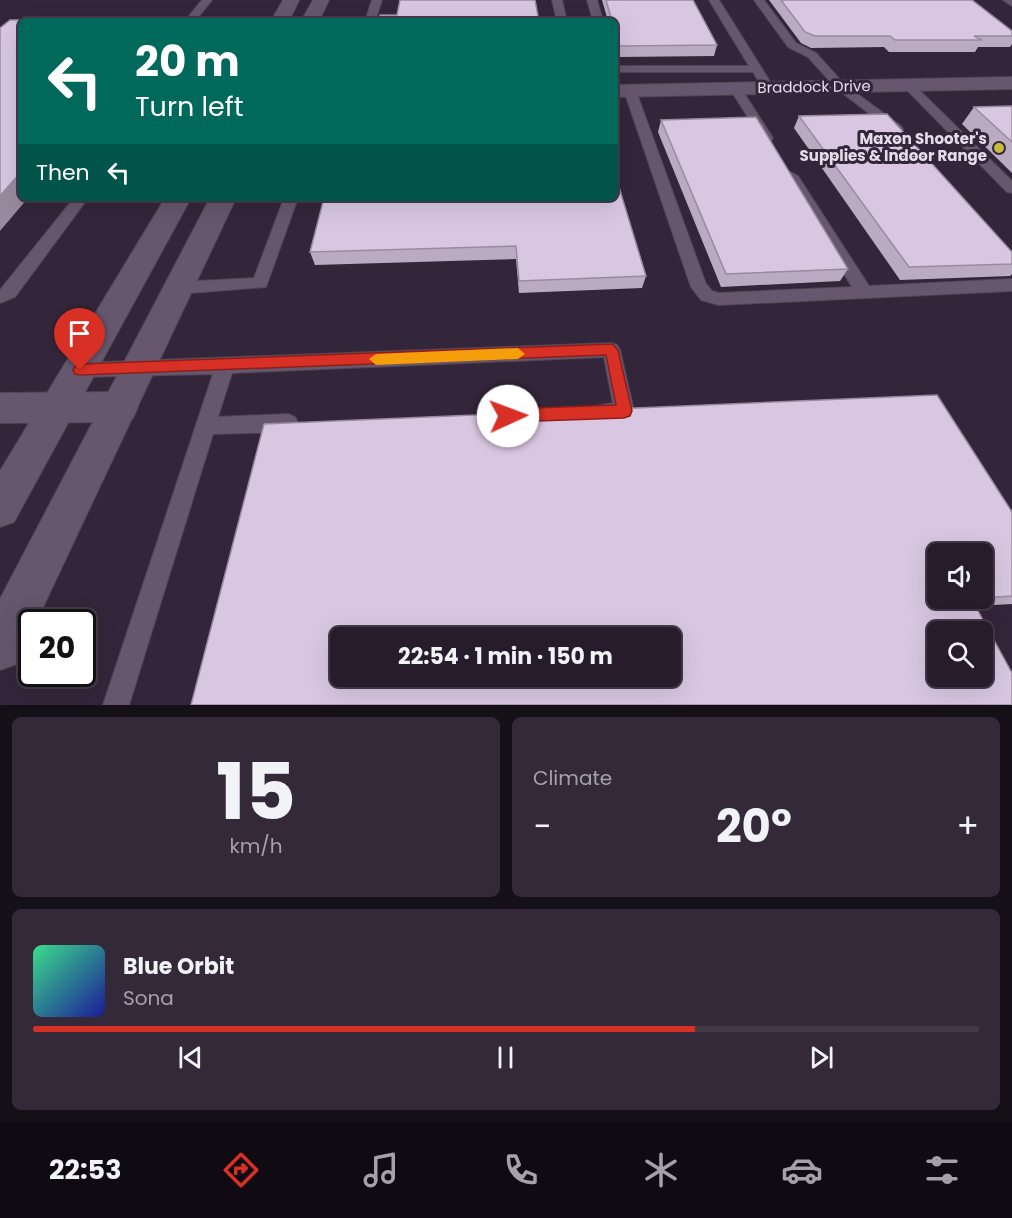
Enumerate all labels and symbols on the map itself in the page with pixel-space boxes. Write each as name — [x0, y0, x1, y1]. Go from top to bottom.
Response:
street label: Braddock Drive — [757, 75, 871, 98]
place label: Maxon Shooter's Supplies & Indoor Range — [800, 128, 987, 166]
marker: Maxon Shooter's Supplies & Indoor Range — [992, 141, 1006, 155]
pin — [54, 308, 105, 370]
position arrow — [476, 384, 540, 448]
speed limit sign: 20 — [18, 609, 96, 687]

